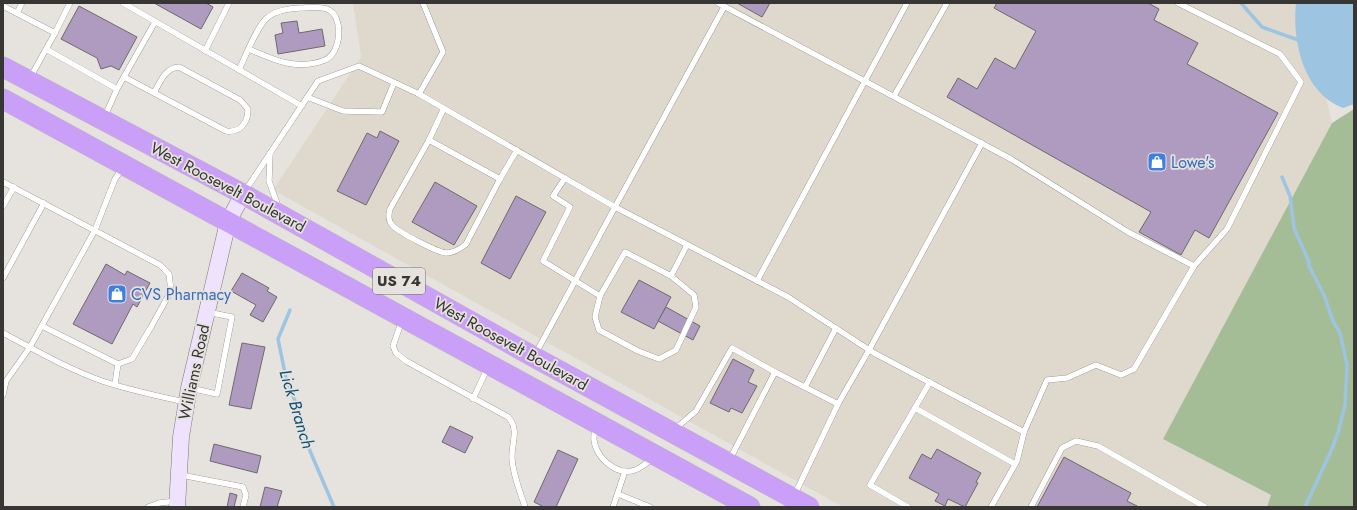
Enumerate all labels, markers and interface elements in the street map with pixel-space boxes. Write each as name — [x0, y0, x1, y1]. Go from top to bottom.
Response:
street label: West Roosevelt Boulevard — [146, 136, 310, 238]
shop icon: Lowe's — [1146, 151, 1168, 173]
place label: Lowe's — [1171, 151, 1215, 174]
road number: US 74 — [373, 268, 425, 294]
shop icon: CVS Pharmacy — [106, 283, 128, 305]
place label: CVS Pharmacy — [131, 283, 232, 306]
street label: West Roosevelt Boulevard — [430, 292, 592, 396]
street label: Williams Road — [173, 322, 215, 422]
water label: Lick Branch — [274, 367, 320, 451]

